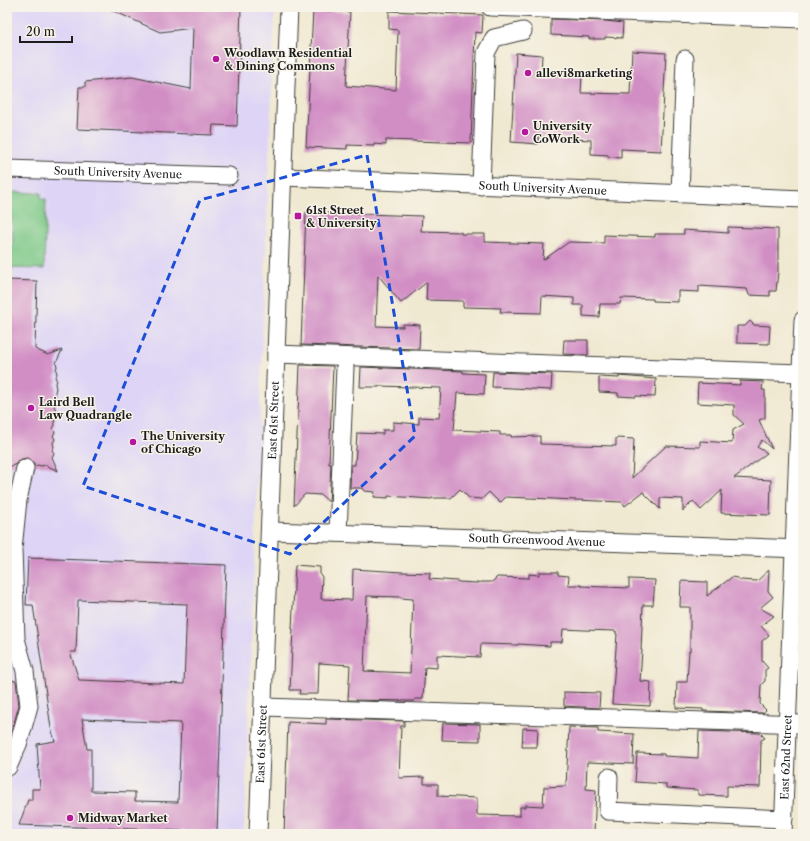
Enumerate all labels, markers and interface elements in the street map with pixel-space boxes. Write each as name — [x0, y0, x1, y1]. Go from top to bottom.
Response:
scale bar — [20, 18, 72, 44]
text: 20 m — [26, 24, 55, 39]
place label: Woodlawn Residential & Dining Commons — [223, 46, 352, 73]
marker: Woodlawn Residential & Dining Commons — [211, 54, 221, 64]
place label: allevi8marketing — [536, 66, 633, 80]
marker: allevi8marketing — [523, 68, 533, 78]
place label: University CoWork — [533, 119, 592, 146]
marker: University CoWork — [520, 127, 530, 137]
street label: South University Avenue — [54, 163, 182, 182]
street label: South University Avenue — [478, 178, 607, 198]
place label: 61st Street & University — [306, 203, 377, 230]
marker: 61st Street & University — [293, 211, 303, 221]
street label: East 61st Street — [265, 381, 282, 460]
place label: Laird Bell Law Quadrangle — [39, 395, 132, 422]
marker: Laird Bell Law Quadrangle — [26, 403, 36, 413]
place label: The University of Chicago — [141, 429, 225, 456]
marker: The University of Chicago — [128, 437, 138, 447]
street label: South Greenwood Avenue — [468, 531, 605, 549]
street label: East 61st Street — [253, 704, 270, 784]
street label: East 62nd Street — [777, 714, 795, 800]
place label: Midway Market — [78, 811, 168, 825]
marker: Midway Market — [65, 813, 75, 823]

